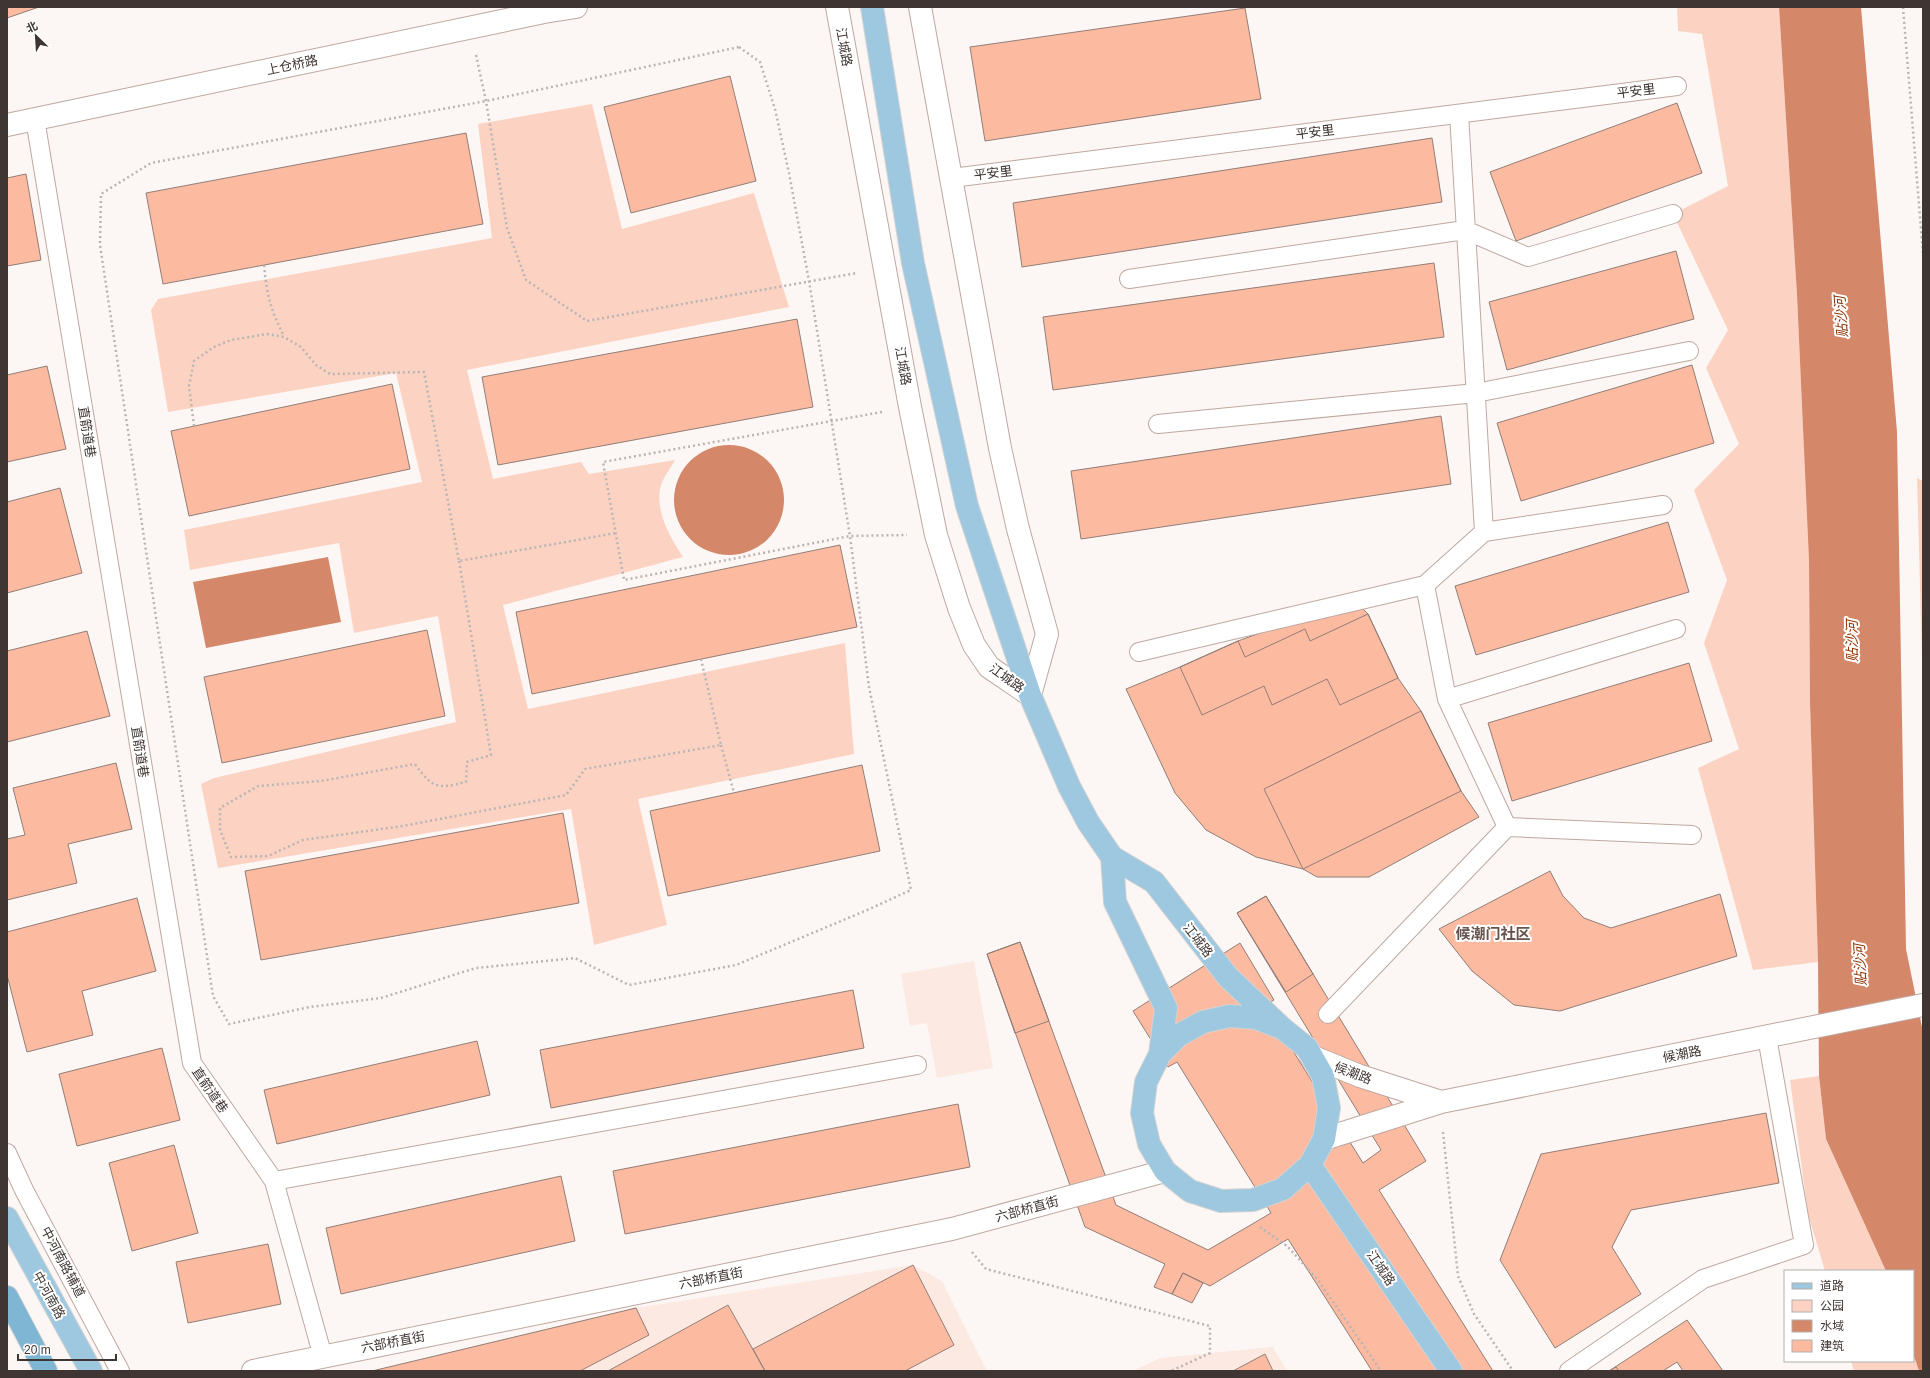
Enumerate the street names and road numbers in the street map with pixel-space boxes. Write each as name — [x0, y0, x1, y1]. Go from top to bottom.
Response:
street label: 江城路 — [833, 26, 855, 68]
street label: 上仓桥路 — [265, 52, 319, 78]
street label: 平安里 — [1616, 81, 1656, 101]
street label: 平安里 — [1295, 122, 1335, 142]
street label: 平安里 — [973, 163, 1013, 183]
street label: 江城路 — [892, 345, 914, 387]
street label: 直箭道巷 — [76, 405, 98, 459]
street label: 江城路 — [987, 660, 1027, 696]
street label: 直箭道巷 — [129, 725, 151, 779]
street label: 江城路 — [1180, 920, 1216, 960]
street label: 候潮路 — [1661, 1043, 1703, 1065]
street label: 候潮路 — [1332, 1059, 1374, 1087]
street label: 直箭道巷 — [189, 1064, 231, 1116]
street label: 六部桥直街 — [994, 1193, 1060, 1225]
street label: 中河南路辅道 — [38, 1224, 88, 1300]
street label: 江城路 — [1364, 1248, 1398, 1288]
street label: 六部桥直街 — [678, 1264, 744, 1292]
street label: 中河南路 — [30, 1268, 68, 1322]
street label: 六部桥直街 — [360, 1328, 426, 1356]

